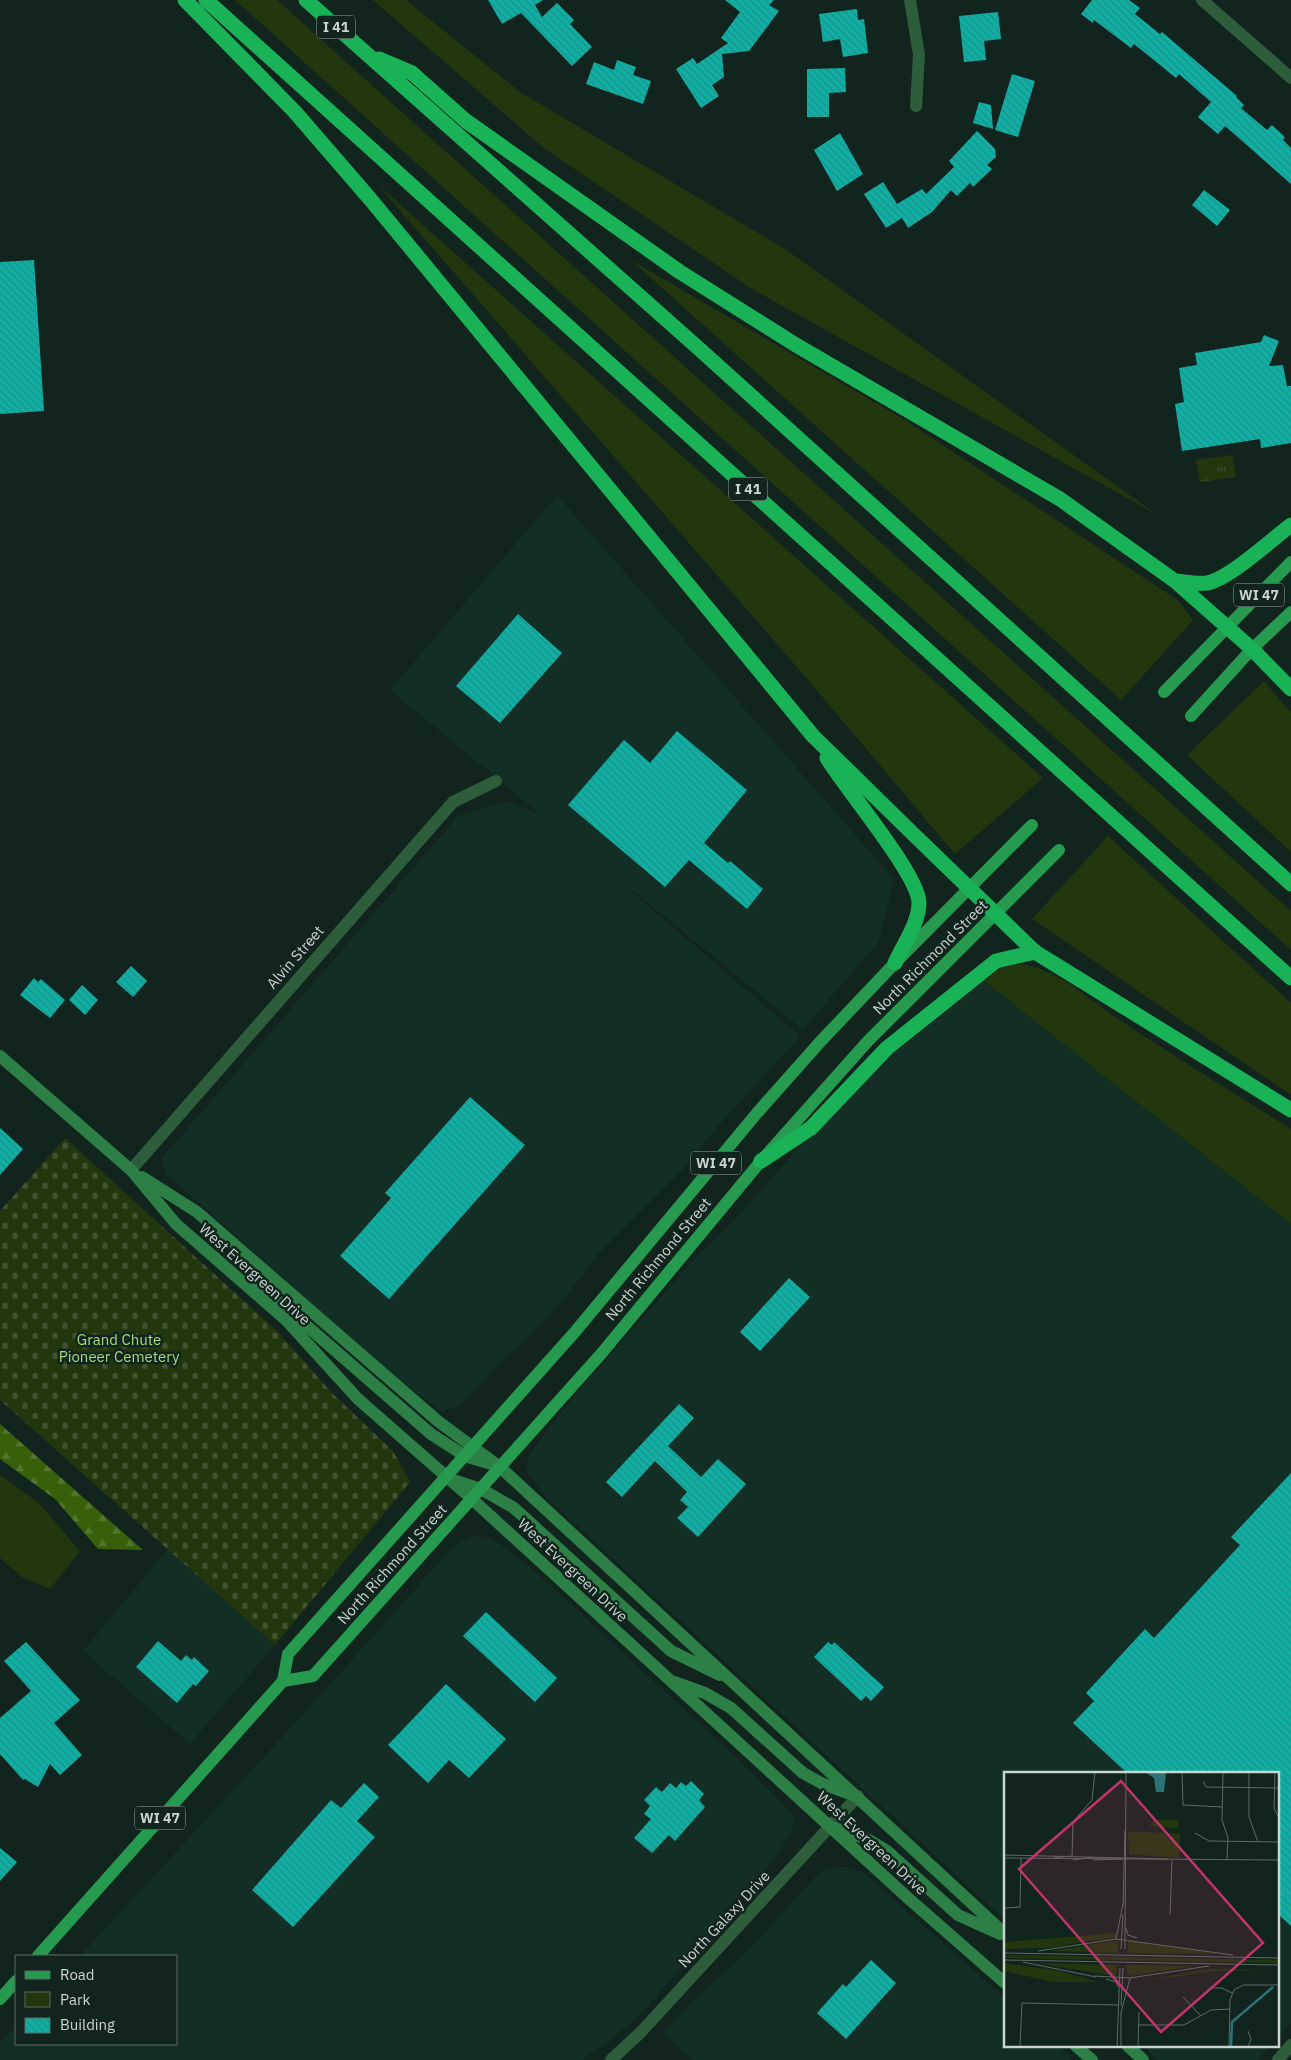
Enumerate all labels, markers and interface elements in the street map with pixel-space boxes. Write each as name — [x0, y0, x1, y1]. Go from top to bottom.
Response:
road number: I 41 — [317, 16, 355, 38]
road number: I 41 — [729, 478, 767, 500]
road number: WI 47 — [1234, 584, 1284, 606]
street label: North Richmond Street — [869, 896, 991, 1018]
street label: Alvin Street — [262, 921, 328, 993]
road number: WI 47 — [691, 1152, 741, 1174]
street label: North Richmond Street — [601, 1194, 715, 1324]
street label: West Evergreen Drive — [195, 1219, 315, 1329]
park label: Grand Chute Pioneer Cemetery — [59, 1330, 180, 1366]
street label: North Richmond Street — [333, 1500, 451, 1628]
street label: West Evergreen Drive — [514, 1514, 632, 1626]
inset map — [1004, 1772, 1278, 2048]
street label: West Evergreen Drive — [813, 1787, 931, 1899]
road number: WI 47 — [135, 1806, 185, 1830]
street label: North Galaxy Drive — [674, 1866, 774, 1972]
legend — [15, 1955, 178, 2045]
text: Road — [60, 1965, 95, 1984]
text: Park — [60, 1990, 90, 2009]
text: Building — [60, 2015, 115, 2034]

